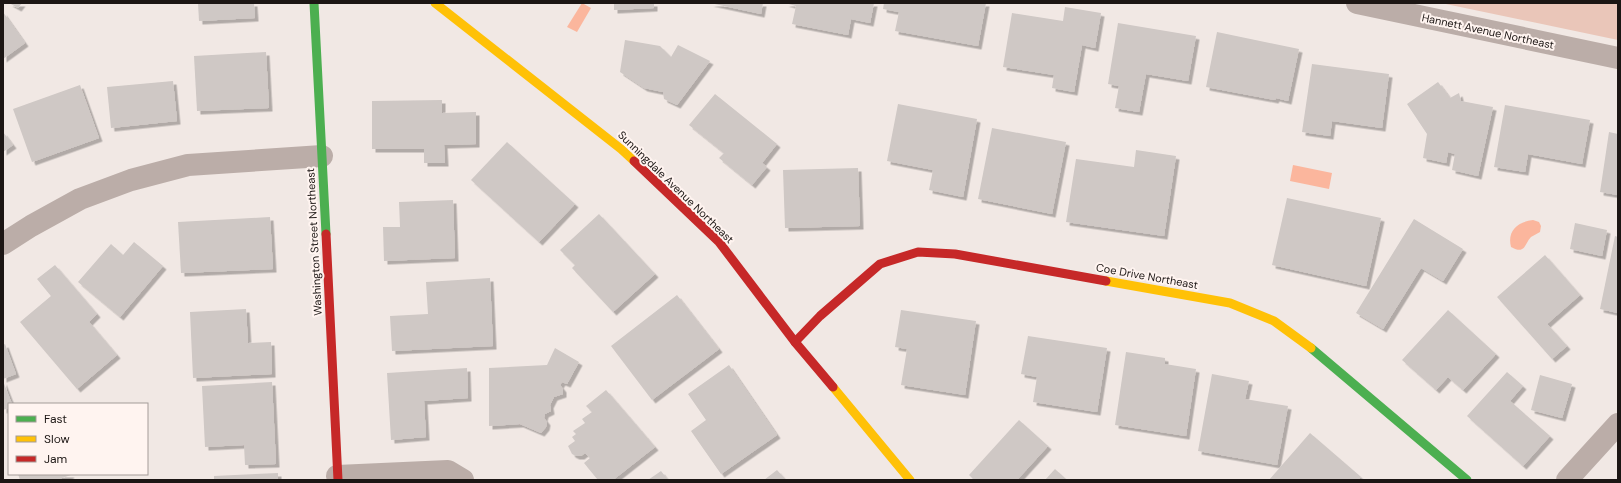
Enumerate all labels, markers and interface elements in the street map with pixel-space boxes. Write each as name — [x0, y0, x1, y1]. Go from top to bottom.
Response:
street label: Hannett Avenue Northeast — [1421, 10, 1555, 52]
street label: Sunningdale Avenue Northeast — [615, 128, 737, 246]
street label: Washington Street Northeast — [303, 168, 325, 316]
street label: Coe Drive Northeast — [1095, 260, 1199, 292]
legend — [8, 403, 148, 475]
text: Fast — [44, 411, 67, 427]
text: Slow — [44, 431, 70, 447]
text: Jam — [44, 451, 67, 467]

